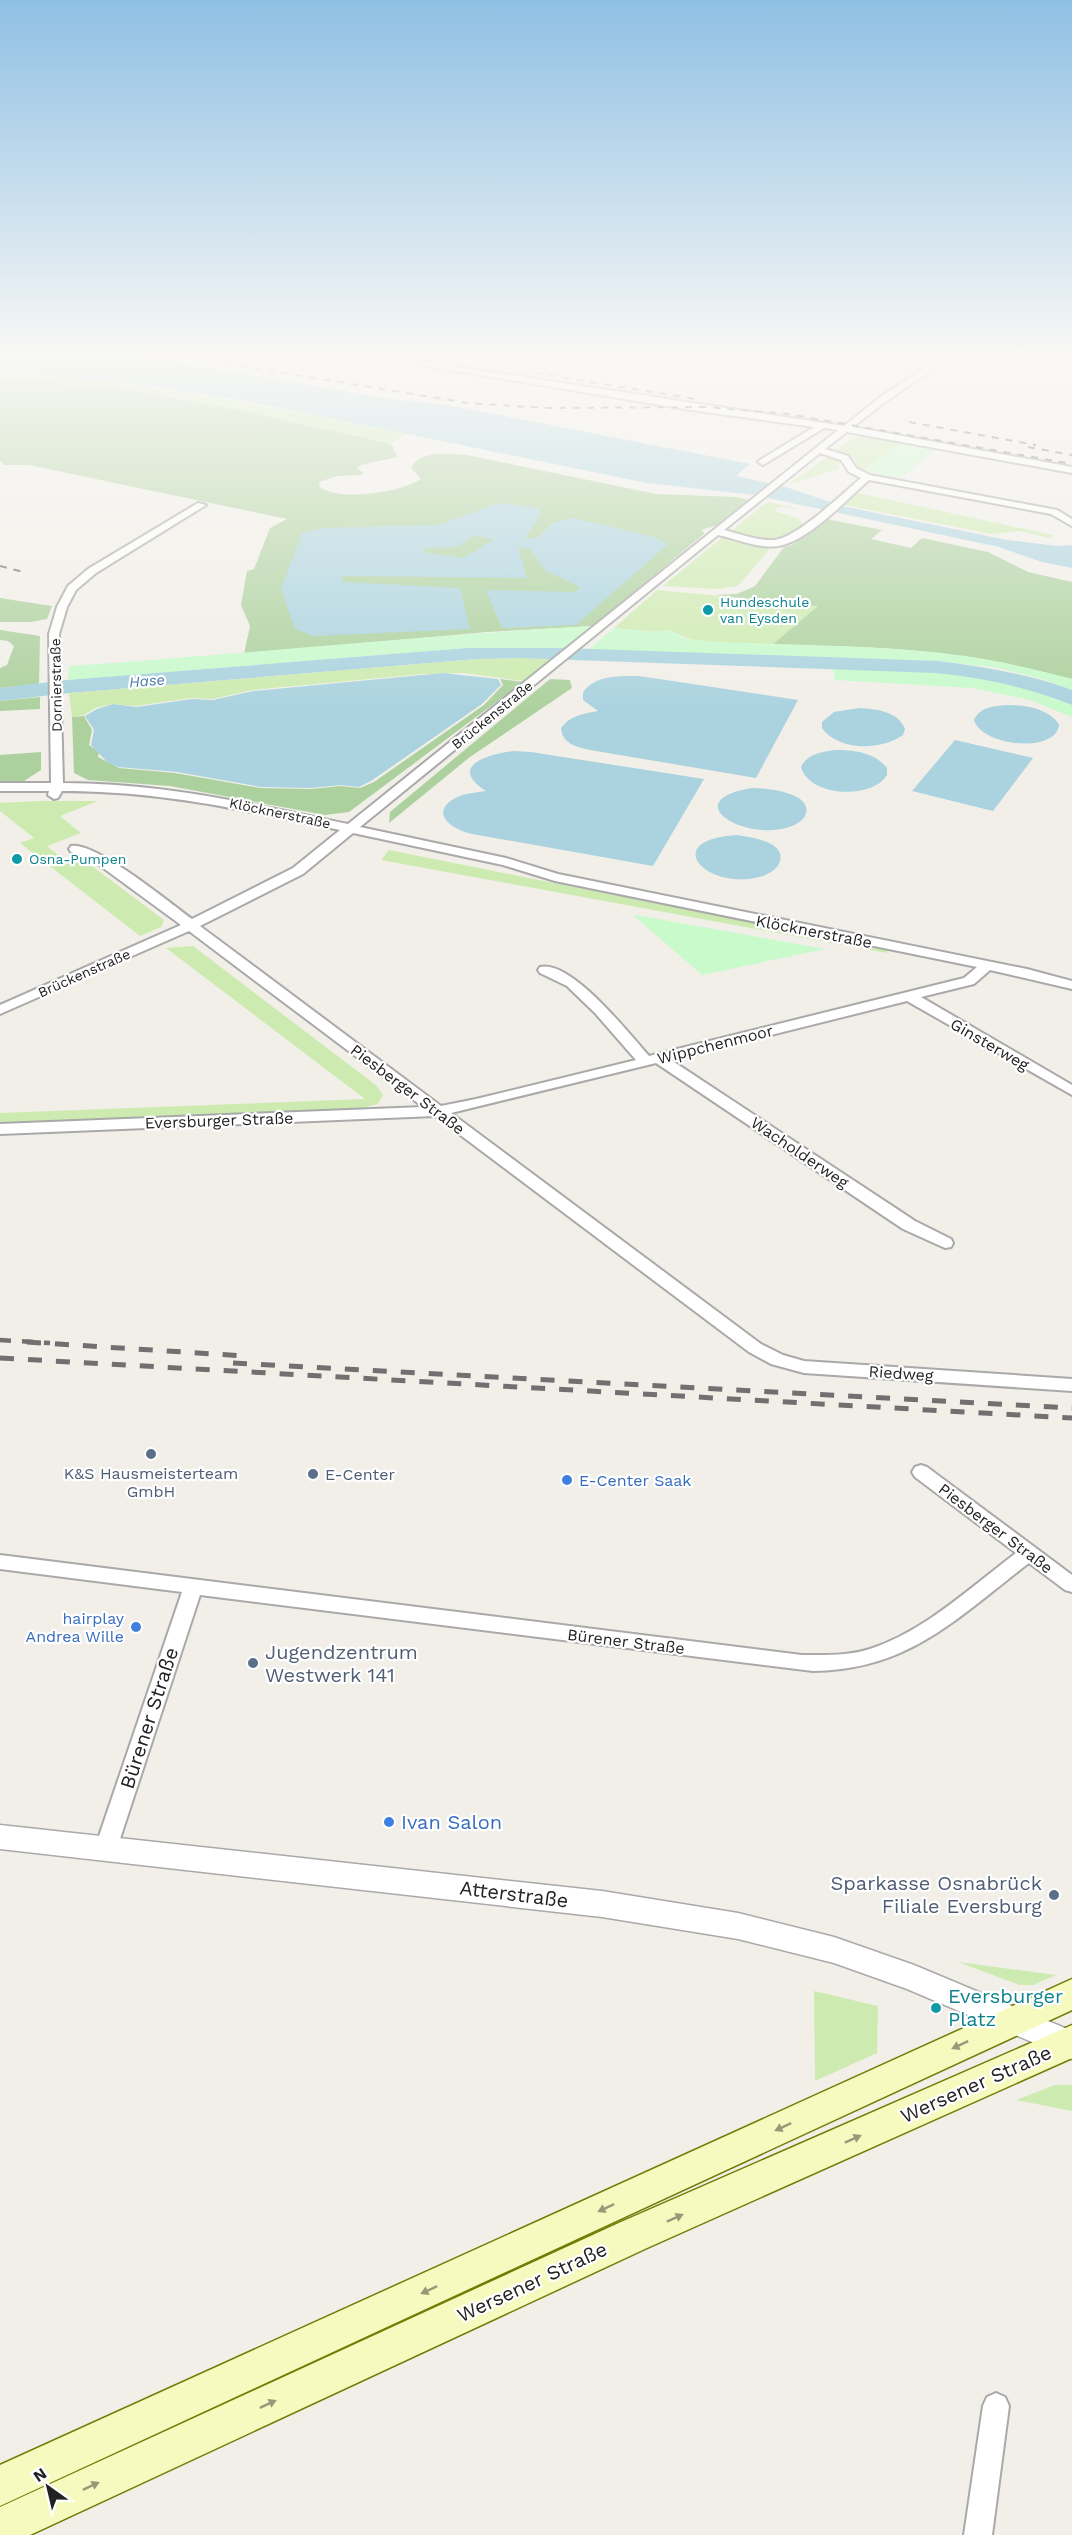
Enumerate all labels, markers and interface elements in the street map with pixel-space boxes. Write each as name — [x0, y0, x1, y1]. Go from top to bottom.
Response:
place label: Hundeschule van Eysden — [720, 594, 809, 626]
marker: Hundeschule van Eysden — [701, 603, 715, 617]
street label: Dornierstraße — [47, 638, 65, 732]
water label: Hase — [128, 670, 166, 692]
street label: Brückenstraße — [448, 678, 536, 752]
street label: Klöcknerstraße — [228, 794, 332, 832]
place label: Osna-Pumpen — [29, 851, 126, 867]
marker: Osna-Pumpen — [10, 852, 24, 866]
street label: Klöcknerstraße — [754, 911, 874, 952]
street label: Brückenstraße — [35, 946, 133, 1000]
street label: Ginsterweg — [947, 1014, 1033, 1075]
street label: Wippchenmoor — [655, 1021, 775, 1068]
street label: Piesberger Straße — [347, 1040, 468, 1138]
street label: Eversburger Straße — [144, 1108, 294, 1133]
street label: Wacholderweg — [747, 1113, 853, 1192]
street label: Riedweg — [868, 1362, 935, 1385]
marker: K&S Hausmeisterteam GmbH — [144, 1447, 158, 1461]
place label: K&S Hausmeisterteam GmbH — [64, 1464, 238, 1501]
place label: E-Center — [325, 1465, 396, 1484]
marker: E-Center — [306, 1467, 320, 1481]
place label: E-Center Saak — [579, 1471, 691, 1490]
marker: E-Center Saak — [560, 1473, 574, 1487]
street label: Piesberger Straße — [935, 1479, 1056, 1577]
place label: hairplay Andrea Wille — [26, 1609, 125, 1646]
marker: hairplay Andrea Wille — [129, 1620, 143, 1634]
street label: Bürener Straße — [566, 1625, 686, 1658]
place label: Jugendzentrum Westwerk 141 — [265, 1640, 418, 1687]
street label: Bürener Straße — [115, 1644, 183, 1792]
marker: Jugendzentrum Westwerk 141 — [246, 1656, 260, 1670]
place label: Ivan Salon — [401, 1810, 502, 1834]
marker: Ivan Salon — [382, 1815, 396, 1829]
place label: Sparkasse Osnabrück Filiale Eversburg — [831, 1871, 1042, 1918]
street label: Atterstraße — [458, 1875, 570, 1913]
marker: Sparkasse Osnabrück Filiale Eversburg — [1047, 1888, 1061, 1902]
place label: Eversburger Platz — [948, 1984, 1063, 2031]
marker: Eversburger Platz — [929, 2001, 943, 2015]
street label: Wersener Straße — [897, 2040, 1055, 2128]
one-way arrow — [951, 2041, 968, 2050]
one-way arrow — [774, 2122, 791, 2131]
one-way arrow — [844, 2134, 861, 2143]
one-way arrow — [597, 2204, 614, 2213]
one-way arrow — [666, 2213, 683, 2222]
street label: Wersener Straße — [453, 2237, 611, 2327]
one-way arrow — [419, 2285, 437, 2295]
one-way arrow — [260, 2399, 278, 2409]
north arrow — [18, 2457, 78, 2517]
text: N — [30, 2464, 50, 2486]
one-way arrow — [83, 2481, 100, 2490]

